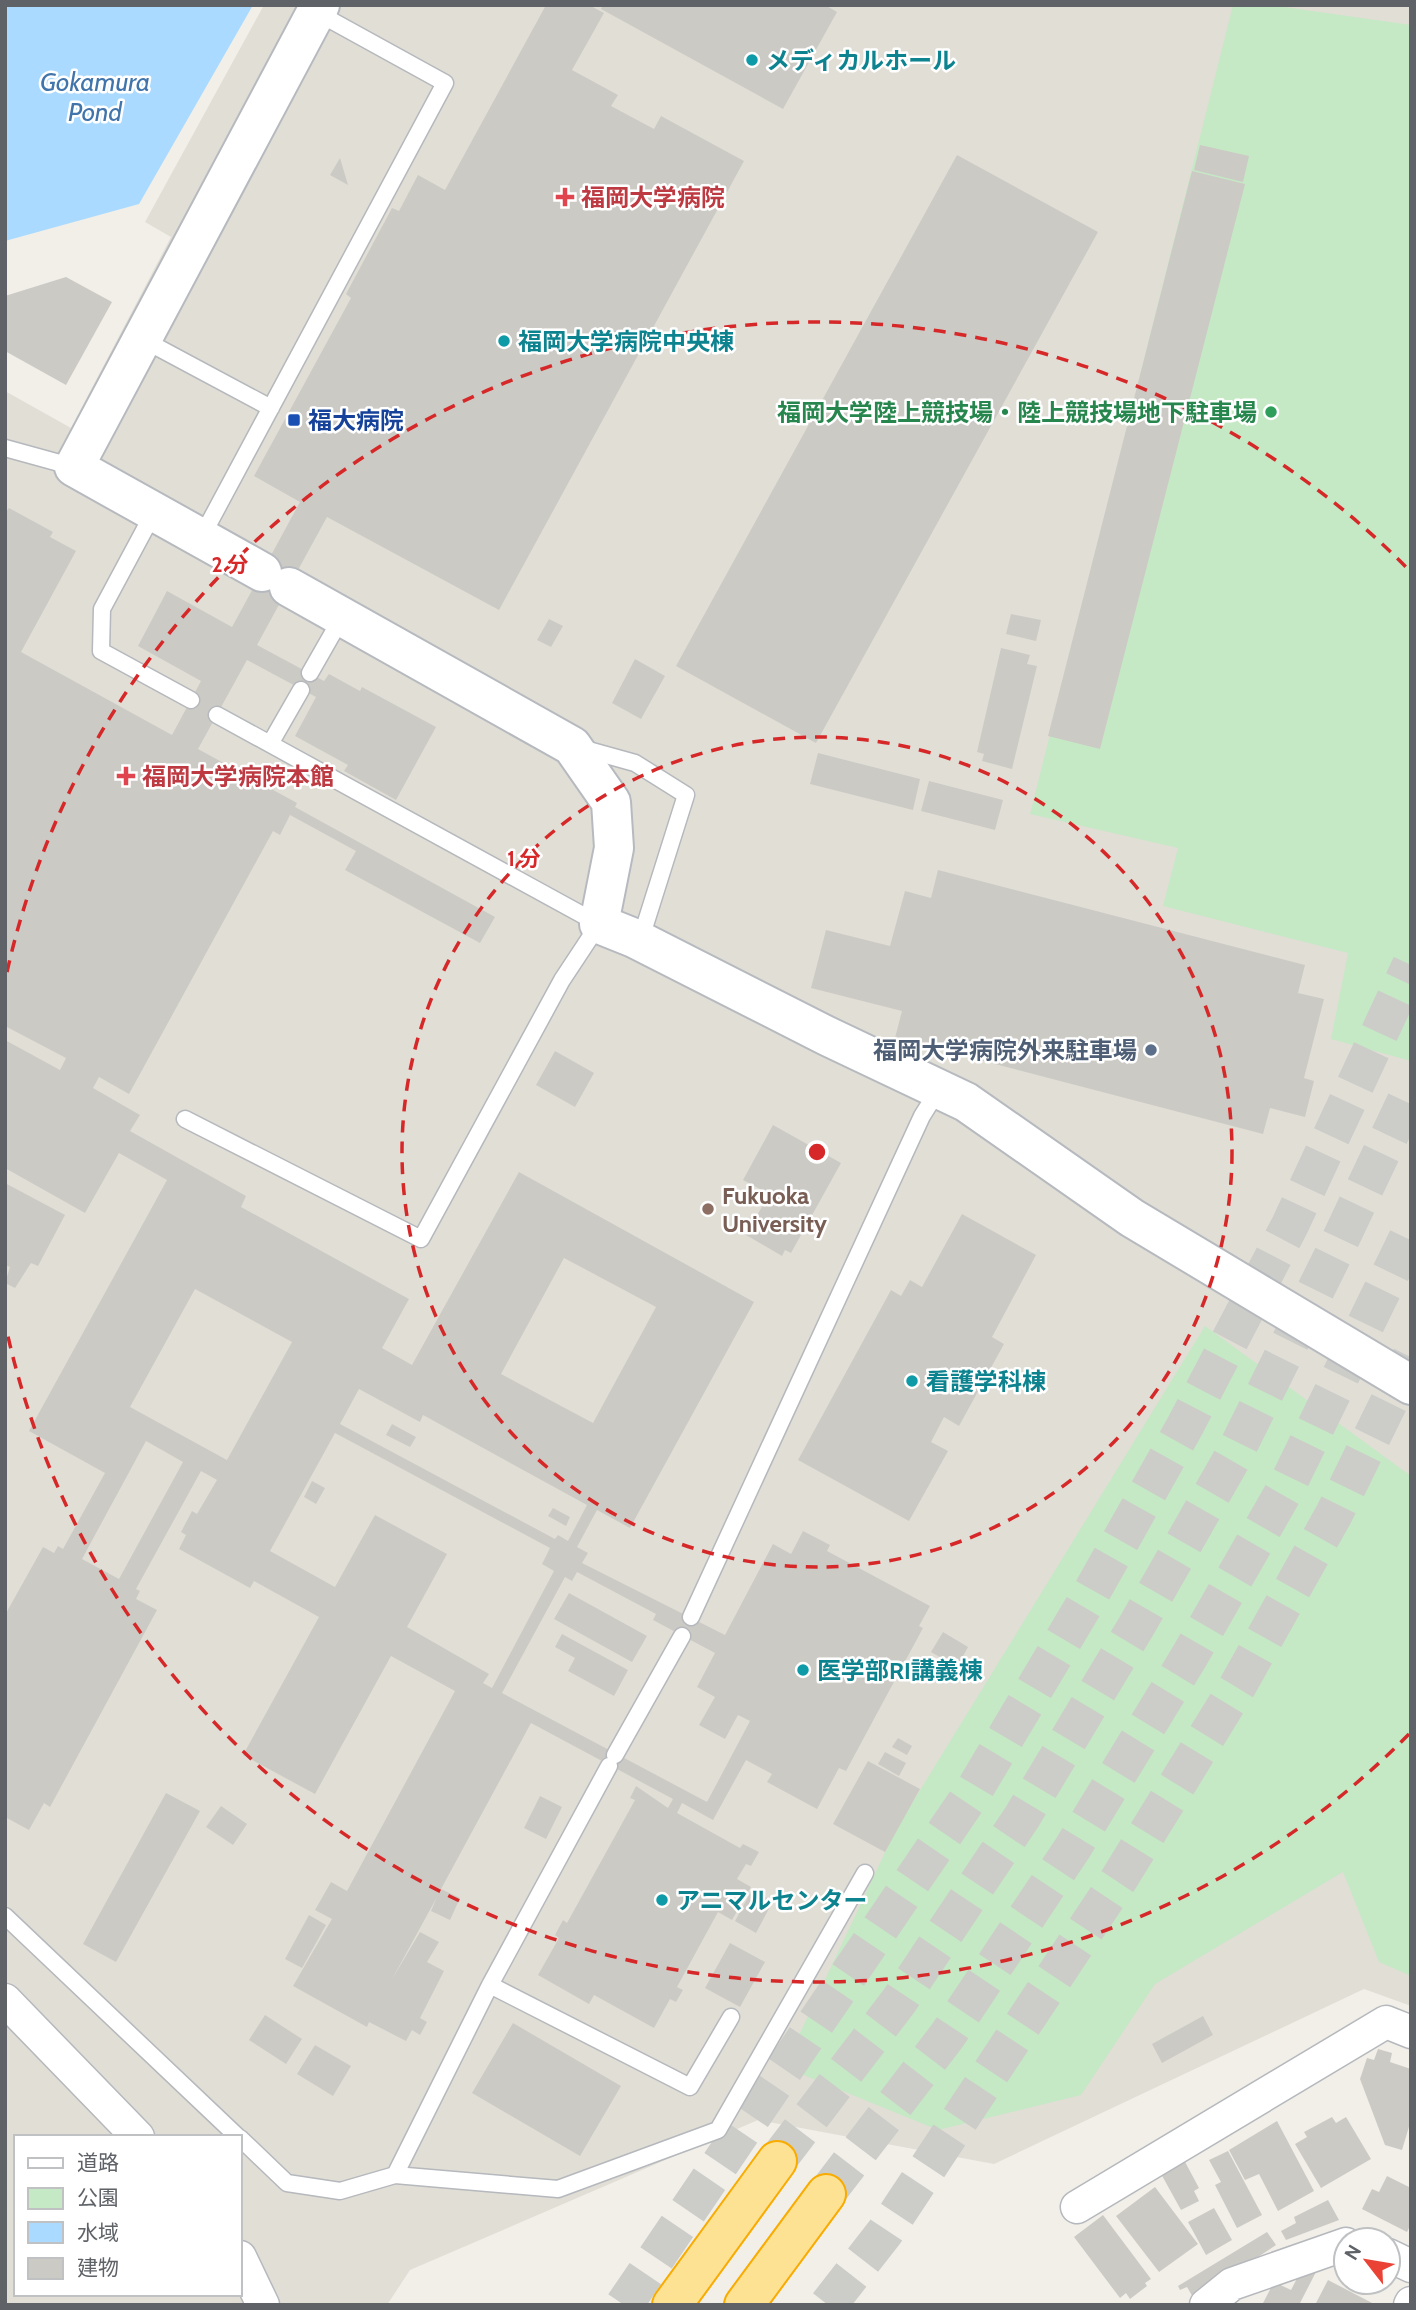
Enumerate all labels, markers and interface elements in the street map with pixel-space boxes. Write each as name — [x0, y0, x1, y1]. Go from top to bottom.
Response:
place label: メディカルホール — [766, 46, 956, 75]
marker: メディカルホール — [744, 52, 760, 68]
water label: Gokamura Pond — [40, 66, 150, 128]
place label: 福岡大学病院 — [581, 183, 725, 212]
marker: 福岡大学病院 — [555, 187, 575, 207]
place label: 福岡大学病院中央棟 — [518, 327, 734, 356]
marker: 福岡大学病院中央棟 — [496, 333, 512, 349]
place label: 福岡大学陸上競技場・陸上競技場地下駐車場 — [777, 398, 1257, 427]
marker: 福岡大学陸上競技場・陸上競技場地下駐車場 — [1263, 404, 1279, 420]
place label: 福大病院 — [308, 406, 404, 435]
marker: 福大病院 — [286, 412, 302, 428]
text: 2 分 — [212, 552, 248, 577]
place label: 福岡大学病院本館 — [142, 762, 334, 791]
marker: 福岡大学病院本館 — [116, 766, 136, 786]
text: 1 分 — [507, 846, 541, 871]
place label: 福岡大学病院外来駐車場 — [873, 1036, 1137, 1065]
marker: 福岡大学病院外来駐車場 — [1143, 1042, 1159, 1058]
centre of rings — [805, 1140, 829, 1164]
place label: Fukuoka University — [722, 1181, 827, 1238]
marker: Fukuoka University — [700, 1201, 716, 1217]
place label: 看護学科棟 — [926, 1367, 1046, 1396]
marker: 看護学科棟 — [904, 1373, 920, 1389]
place label: 医学部RI講義棟 — [817, 1656, 983, 1685]
marker: 医学部RI講義棟 — [795, 1662, 811, 1678]
place label: アニマルセンター — [676, 1886, 868, 1915]
marker: アニマルセンター — [654, 1892, 670, 1908]
legend — [14, 2135, 242, 2296]
text: 道路 — [77, 2150, 119, 2175]
text: 公園 — [77, 2185, 119, 2210]
text: 水域 — [77, 2220, 119, 2245]
north arrow — [1332, 2226, 1402, 2296]
text: N — [1340, 2241, 1366, 2264]
text: 建物 — [77, 2255, 119, 2280]

